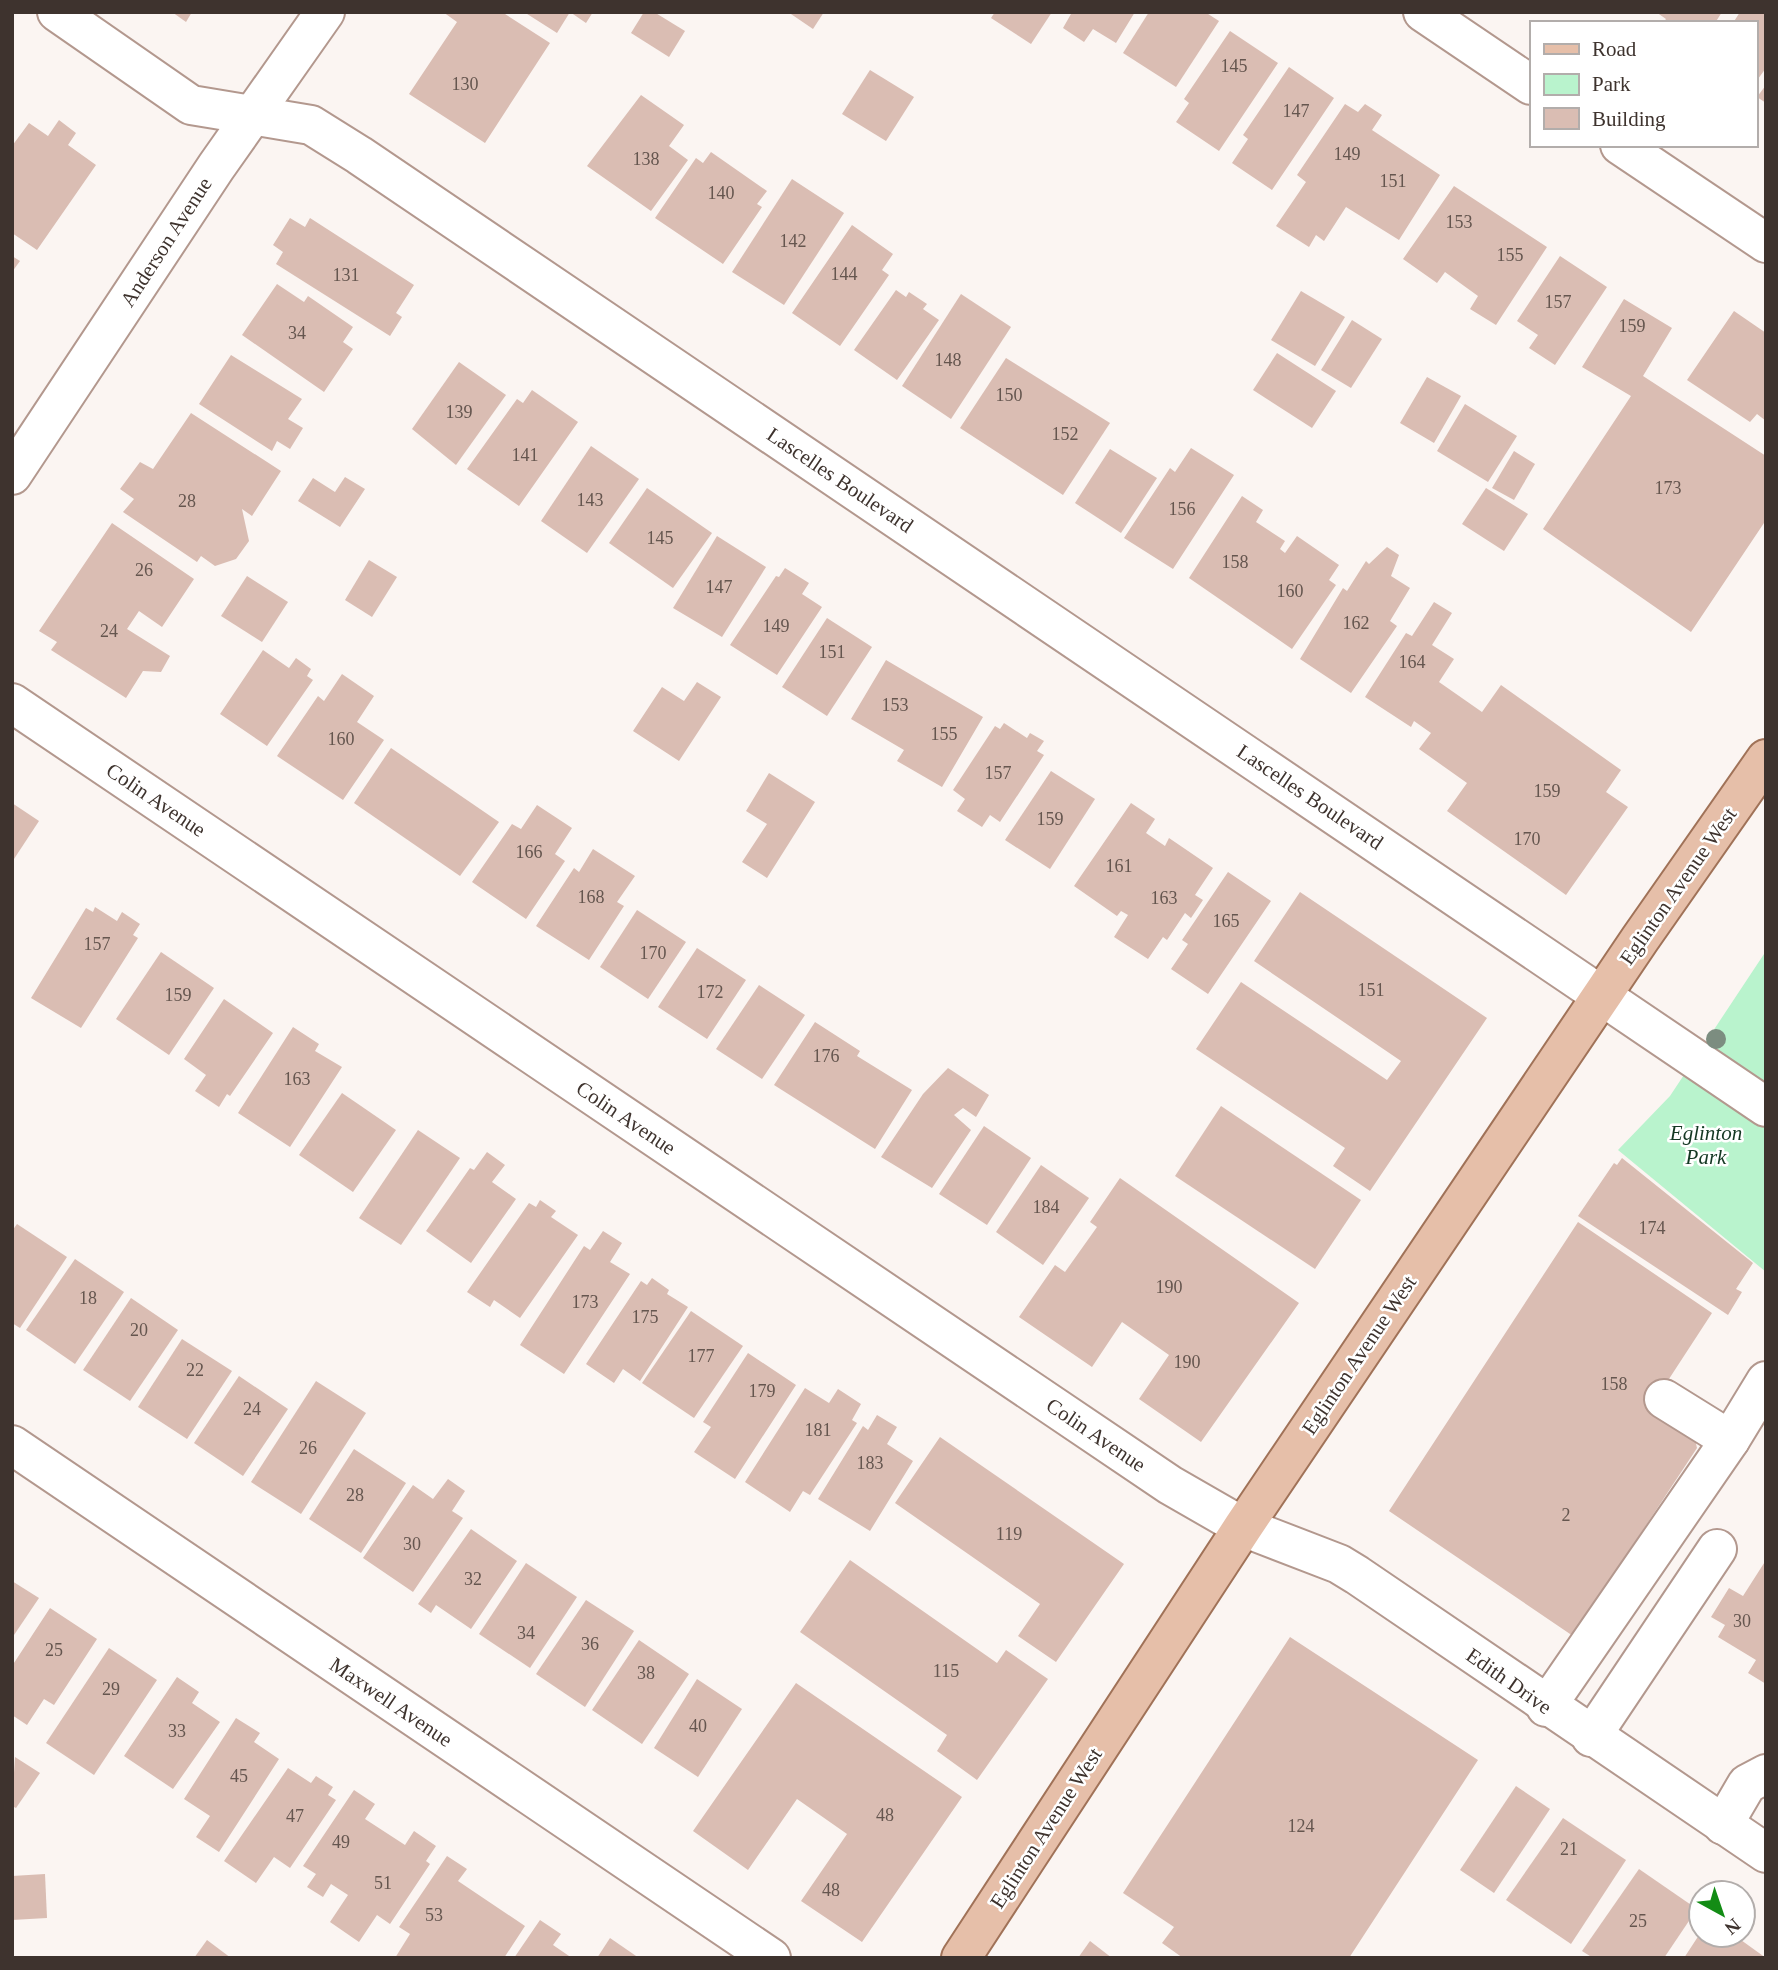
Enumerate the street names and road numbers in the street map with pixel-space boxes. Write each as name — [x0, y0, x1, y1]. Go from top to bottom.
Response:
street label: Anderson Avenue — [115, 173, 217, 311]
street label: Lascelles Boulevard — [762, 422, 918, 538]
street label: Lascelles Boulevard — [1232, 739, 1388, 855]
street label: Colin Avenue — [102, 758, 210, 842]
street label: Eglinton Avenue West — [1615, 803, 1741, 969]
street label: Colin Avenue — [572, 1076, 680, 1160]
street label: Eglinton Avenue West — [1297, 1271, 1421, 1439]
street label: Colin Avenue — [1042, 1393, 1150, 1477]
street label: Edith Drive — [1462, 1643, 1556, 1719]
street label: Maxwell Avenue — [325, 1652, 457, 1752]
street label: Eglinton Avenue West — [985, 1743, 1107, 1913]

